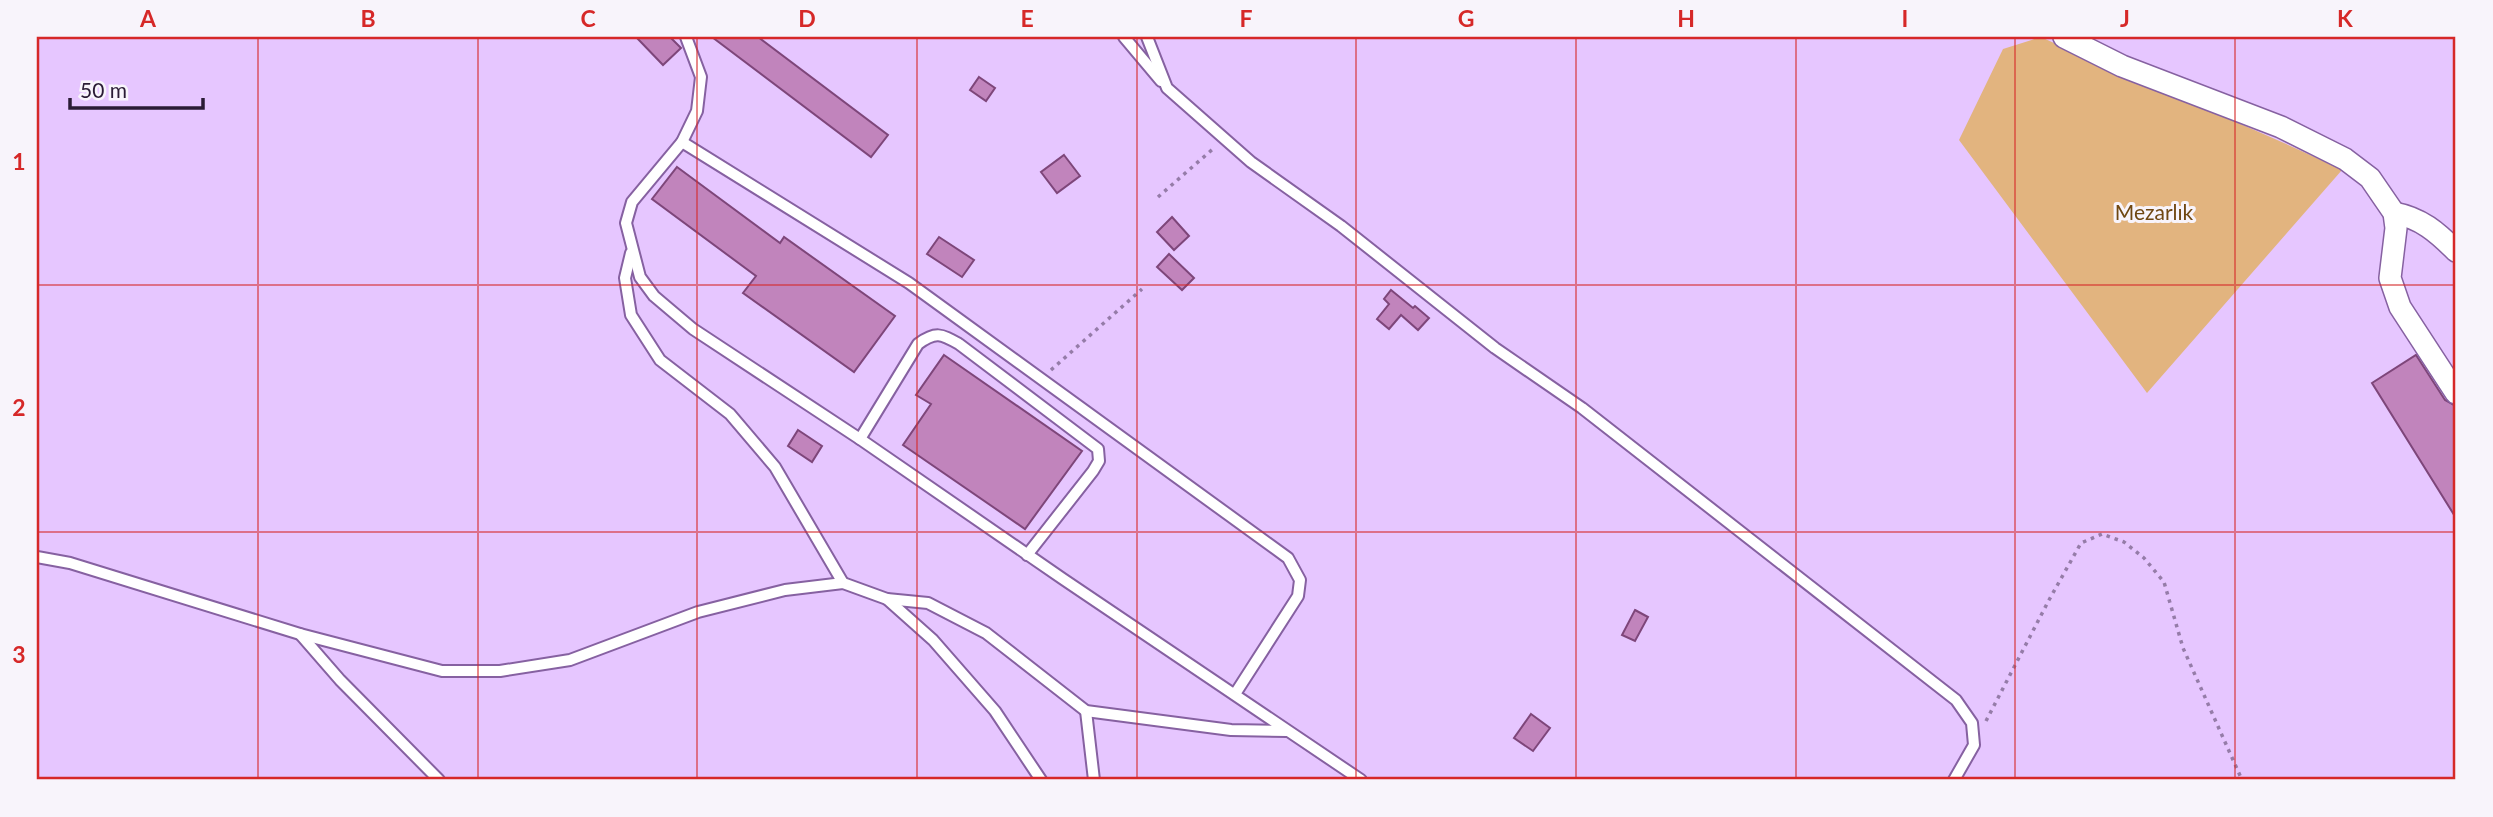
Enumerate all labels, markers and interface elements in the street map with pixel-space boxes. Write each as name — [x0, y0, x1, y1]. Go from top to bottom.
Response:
text: A — [139, 4, 157, 32]
text: B — [360, 4, 376, 32]
text: C — [580, 4, 596, 32]
text: D — [798, 4, 816, 32]
text: E — [1020, 4, 1034, 32]
text: F — [1239, 4, 1253, 32]
text: G — [1458, 4, 1474, 32]
text: H — [1677, 4, 1695, 32]
text: I — [1902, 4, 1908, 32]
text: J — [2120, 4, 2130, 32]
text: K — [2337, 4, 2353, 32]
scale bar — [70, 66, 203, 110]
text: 50 m — [80, 77, 127, 102]
text: 1 — [12, 147, 26, 175]
park label: Mezarlık — [2115, 199, 2194, 224]
text: 2 — [12, 393, 26, 421]
text: 3 — [12, 640, 26, 668]

